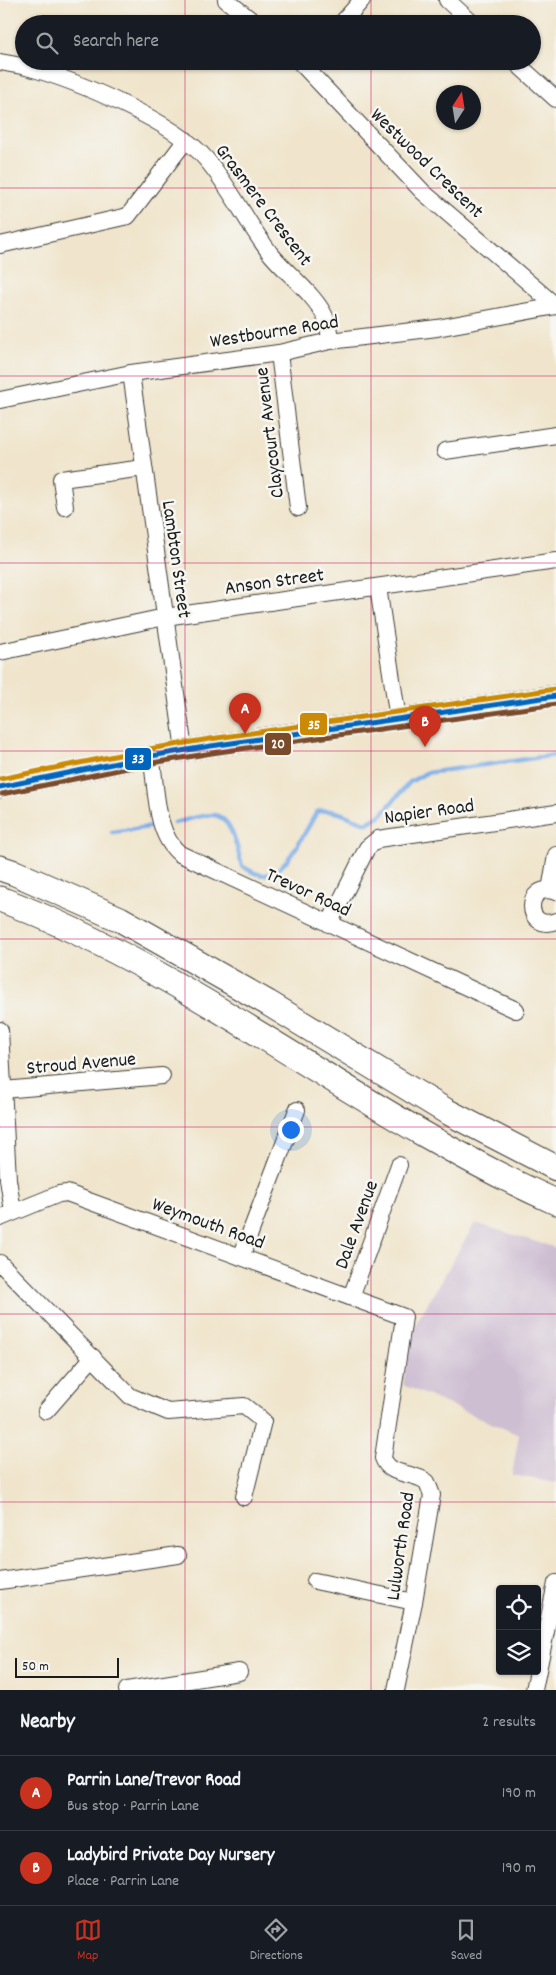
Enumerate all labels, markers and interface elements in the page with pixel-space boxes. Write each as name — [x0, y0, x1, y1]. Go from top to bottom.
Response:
search box — [15, 15, 541, 70]
icon: search — [33, 29, 61, 57]
text: Search here — [73, 29, 159, 56]
north arrow — [436, 85, 481, 130]
street label: Westwood Crescent — [363, 102, 489, 226]
street label: Grasmere Crescent — [207, 139, 318, 273]
street label: Westbourne Road — [208, 309, 341, 357]
street label: Claycourt Avenue — [249, 365, 293, 500]
street label: Lambton Street — [153, 499, 197, 620]
street label: Anson Street — [223, 562, 326, 604]
pin: A — [229, 693, 261, 734]
pin: B — [409, 706, 441, 747]
line badge: 35 — [299, 712, 328, 736]
text: 35 — [308, 716, 321, 736]
line badge: 20 — [264, 732, 292, 756]
text: 20 — [271, 735, 285, 755]
line badge: 33 — [124, 747, 152, 771]
text: 33 — [132, 750, 144, 770]
street label: Napier Road — [383, 793, 476, 833]
street label: Trevor Road — [261, 862, 355, 926]
street label: Stroud Avenue — [25, 1046, 137, 1084]
your location — [278, 1117, 304, 1143]
street label: Dale Avenue — [329, 1177, 387, 1273]
street label: Weymouth Road — [148, 1191, 268, 1258]
street label: Lulworth Road — [381, 1490, 423, 1602]
map controls — [496, 1585, 541, 1675]
button: locate — [496, 1585, 541, 1630]
button: layers — [496, 1630, 541, 1675]
scale bar — [15, 1655, 119, 1678]
text: 50 m — [22, 1657, 49, 1677]
text: Nearby — [20, 1708, 75, 1738]
text: 2 results — [482, 1711, 536, 1734]
text: Parrin Lane/Trevor Road — [67, 1768, 241, 1795]
text: A — [32, 1782, 40, 1805]
text: 190 m — [502, 1782, 536, 1805]
text: Bus stop · Parrin Lane — [67, 1795, 199, 1818]
text: Ladybird Private Day Nursery — [67, 1843, 275, 1870]
text: B — [32, 1857, 40, 1880]
text: 190 m — [502, 1857, 536, 1880]
text: Place · Parrin Lane — [67, 1870, 179, 1893]
tab: Map — [74, 1916, 102, 1966]
tab: Directions — [250, 1916, 303, 1966]
tab: Saved — [451, 1916, 482, 1966]

